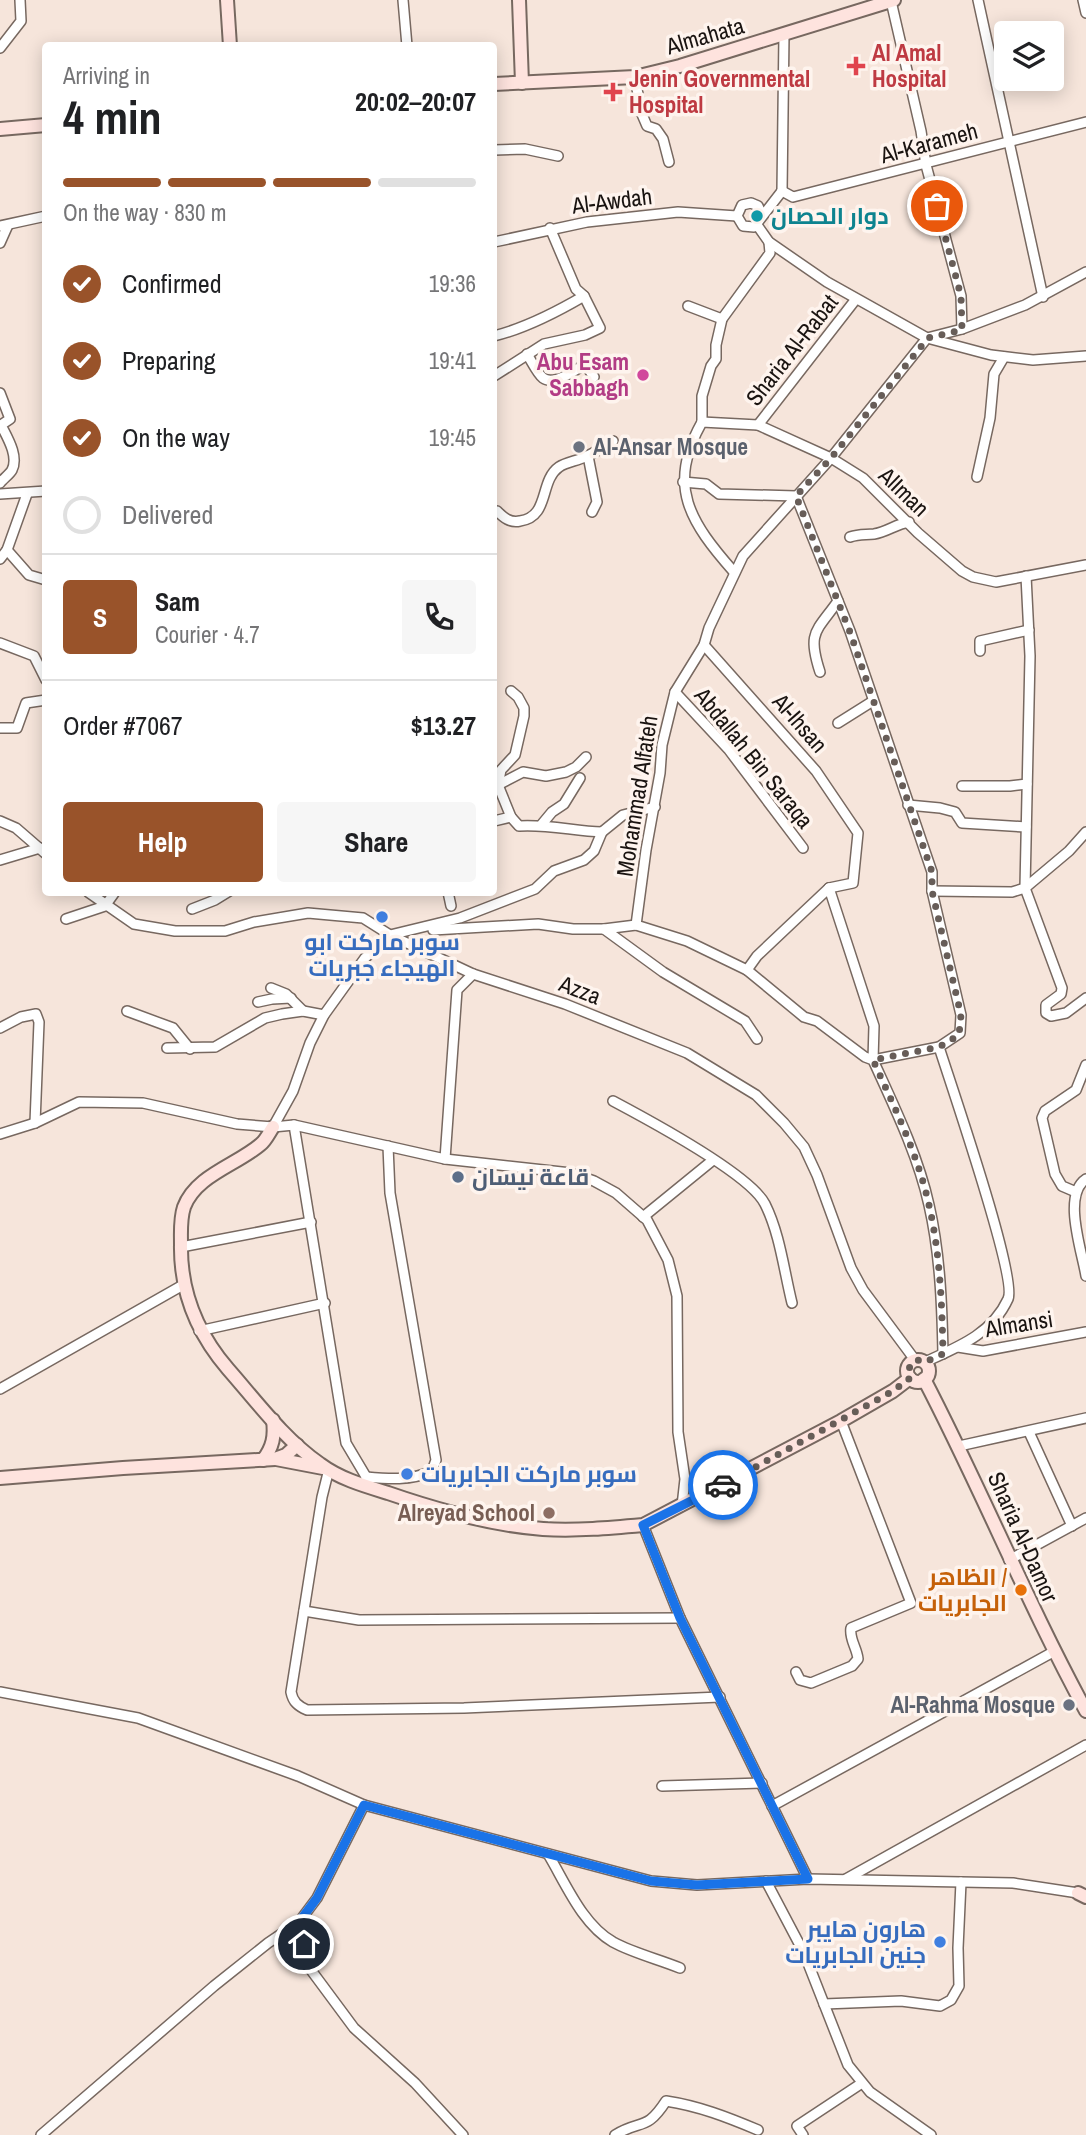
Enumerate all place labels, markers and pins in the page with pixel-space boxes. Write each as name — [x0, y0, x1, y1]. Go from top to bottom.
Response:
place label: Al Amal Hospital — [872, 37, 946, 94]
marker: Al Amal Hospital — [846, 56, 866, 76]
place label: Jenin Governmental Hospital — [629, 63, 810, 120]
marker: Jenin Governmental Hospital — [603, 82, 623, 102]
pin — [907, 176, 967, 236]
place label: دوار الحصان — [771, 200, 889, 231]
marker: دوار الحصان — [749, 208, 765, 224]
place label: Abu Esam Sabbagh — [537, 346, 629, 403]
marker: Abu Esam Sabbagh — [635, 367, 651, 383]
place label: Al-Ansar Mosque — [593, 431, 748, 462]
marker: Al-Ansar Mosque — [571, 439, 587, 455]
marker: سوبر ماركت ابو الهيجاء جبريات — [374, 909, 390, 925]
place label: سوبر ماركت ابو الهيجاء جبريات — [304, 926, 460, 983]
place label: قاعة نيسان — [472, 1161, 589, 1192]
marker: قاعة نيسان — [450, 1169, 466, 1185]
place label: سوبر ماركت الجابريات — [421, 1458, 637, 1489]
marker: سوبر ماركت الجابريات — [399, 1466, 415, 1482]
place label: Alreyad School — [398, 1497, 535, 1528]
marker: Alreyad School — [541, 1505, 557, 1521]
place label: الظاهر / الجابريات — [918, 1561, 1008, 1618]
marker: الظاهر / الجابريات — [1013, 1582, 1029, 1598]
place label: Al-Rahma Mosque — [890, 1689, 1055, 1720]
marker: Al-Rahma Mosque — [1061, 1697, 1077, 1713]
place label: هارون هايبر جنين الجابريات — [785, 1913, 926, 1970]
pin — [274, 1914, 334, 1974]
marker: هارون هايبر جنين الجابريات — [932, 1934, 948, 1950]

